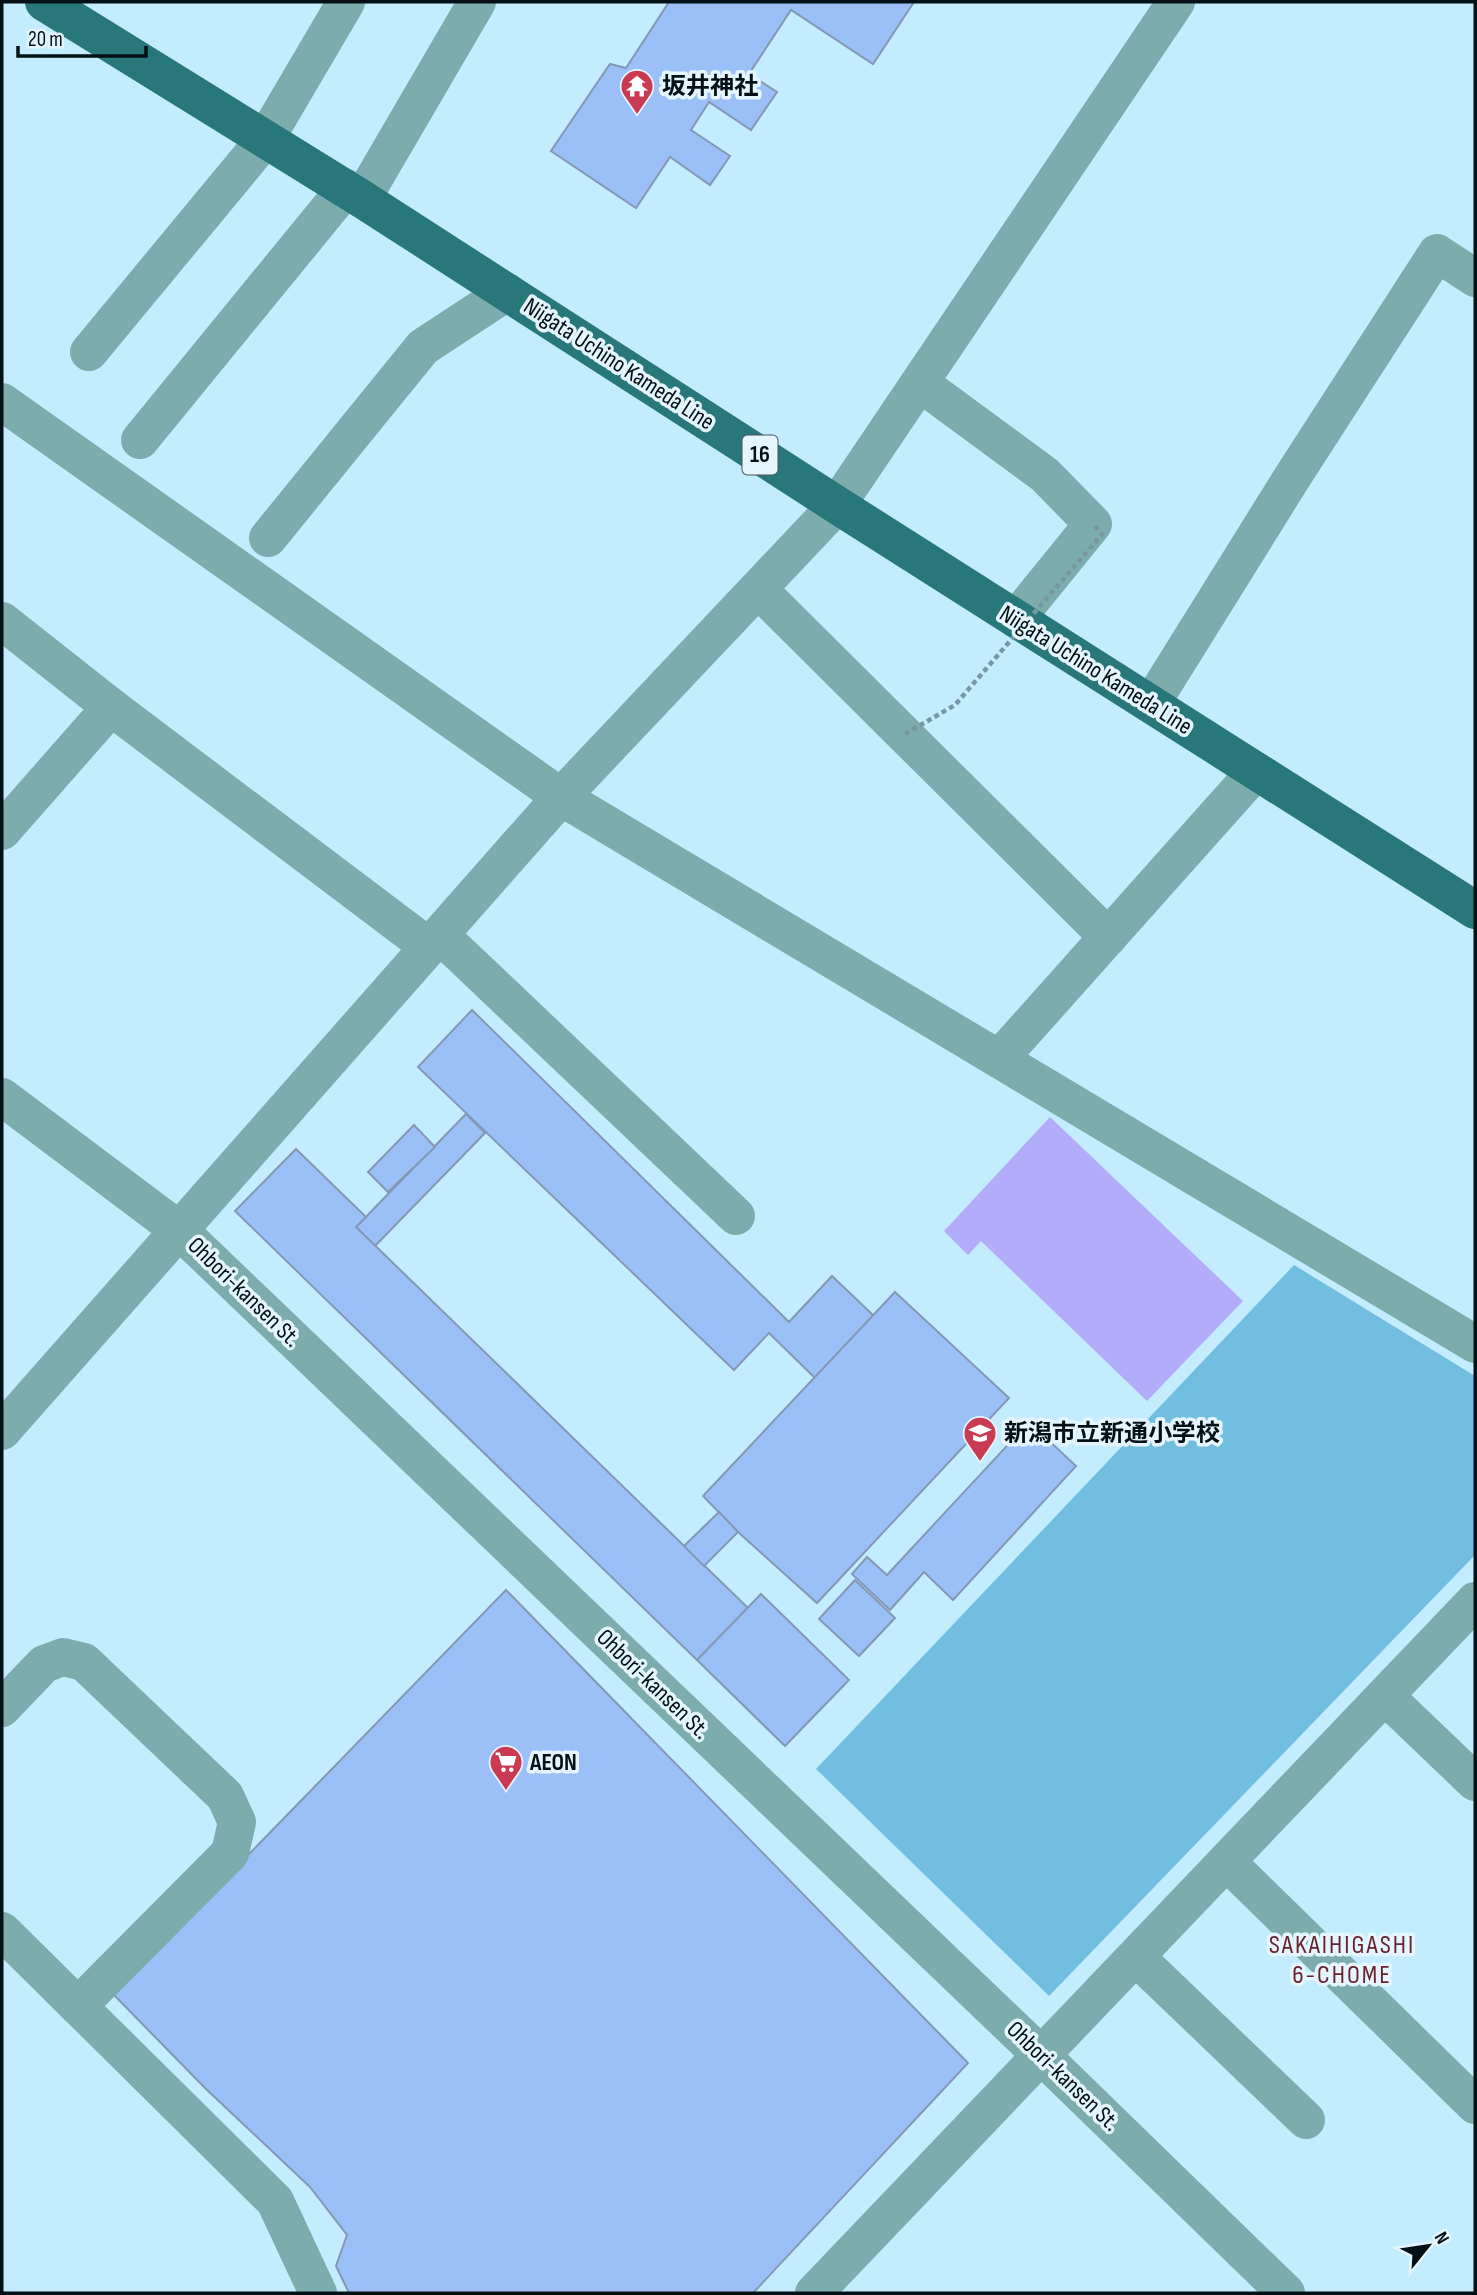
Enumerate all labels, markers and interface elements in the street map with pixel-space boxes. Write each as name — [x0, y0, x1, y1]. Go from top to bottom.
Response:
scale bar — [18, 14, 145, 58]
text: 20 m — [28, 27, 63, 52]
temple icon: 坂井神社 — [618, 67, 656, 116]
place label: 坂井神社 — [662, 72, 758, 101]
street label: Niigata Uchino Kameda Line — [518, 292, 720, 436]
road number: 16 — [742, 436, 778, 475]
street label: Niigata Uchino Kameda Line — [994, 599, 1198, 741]
street label: Ohbori-kansen St. — [182, 1231, 306, 1353]
school or university icon: 新潟市立新通小学校 — [961, 1414, 999, 1463]
place label: 新潟市立新通小学校 — [1004, 1419, 1220, 1448]
street label: Ohbori-kansen St. — [591, 1623, 715, 1745]
supermarket icon: AEON — [487, 1743, 525, 1792]
place label: AEON — [529, 1748, 577, 1777]
district label: SAKAIHIGASHI 6-CHOME — [1269, 1930, 1415, 1991]
street label: Ohbori-kansen St. — [1001, 2015, 1125, 2137]
north arrow — [1393, 2211, 1463, 2281]
text: N — [1429, 2228, 1454, 2248]

